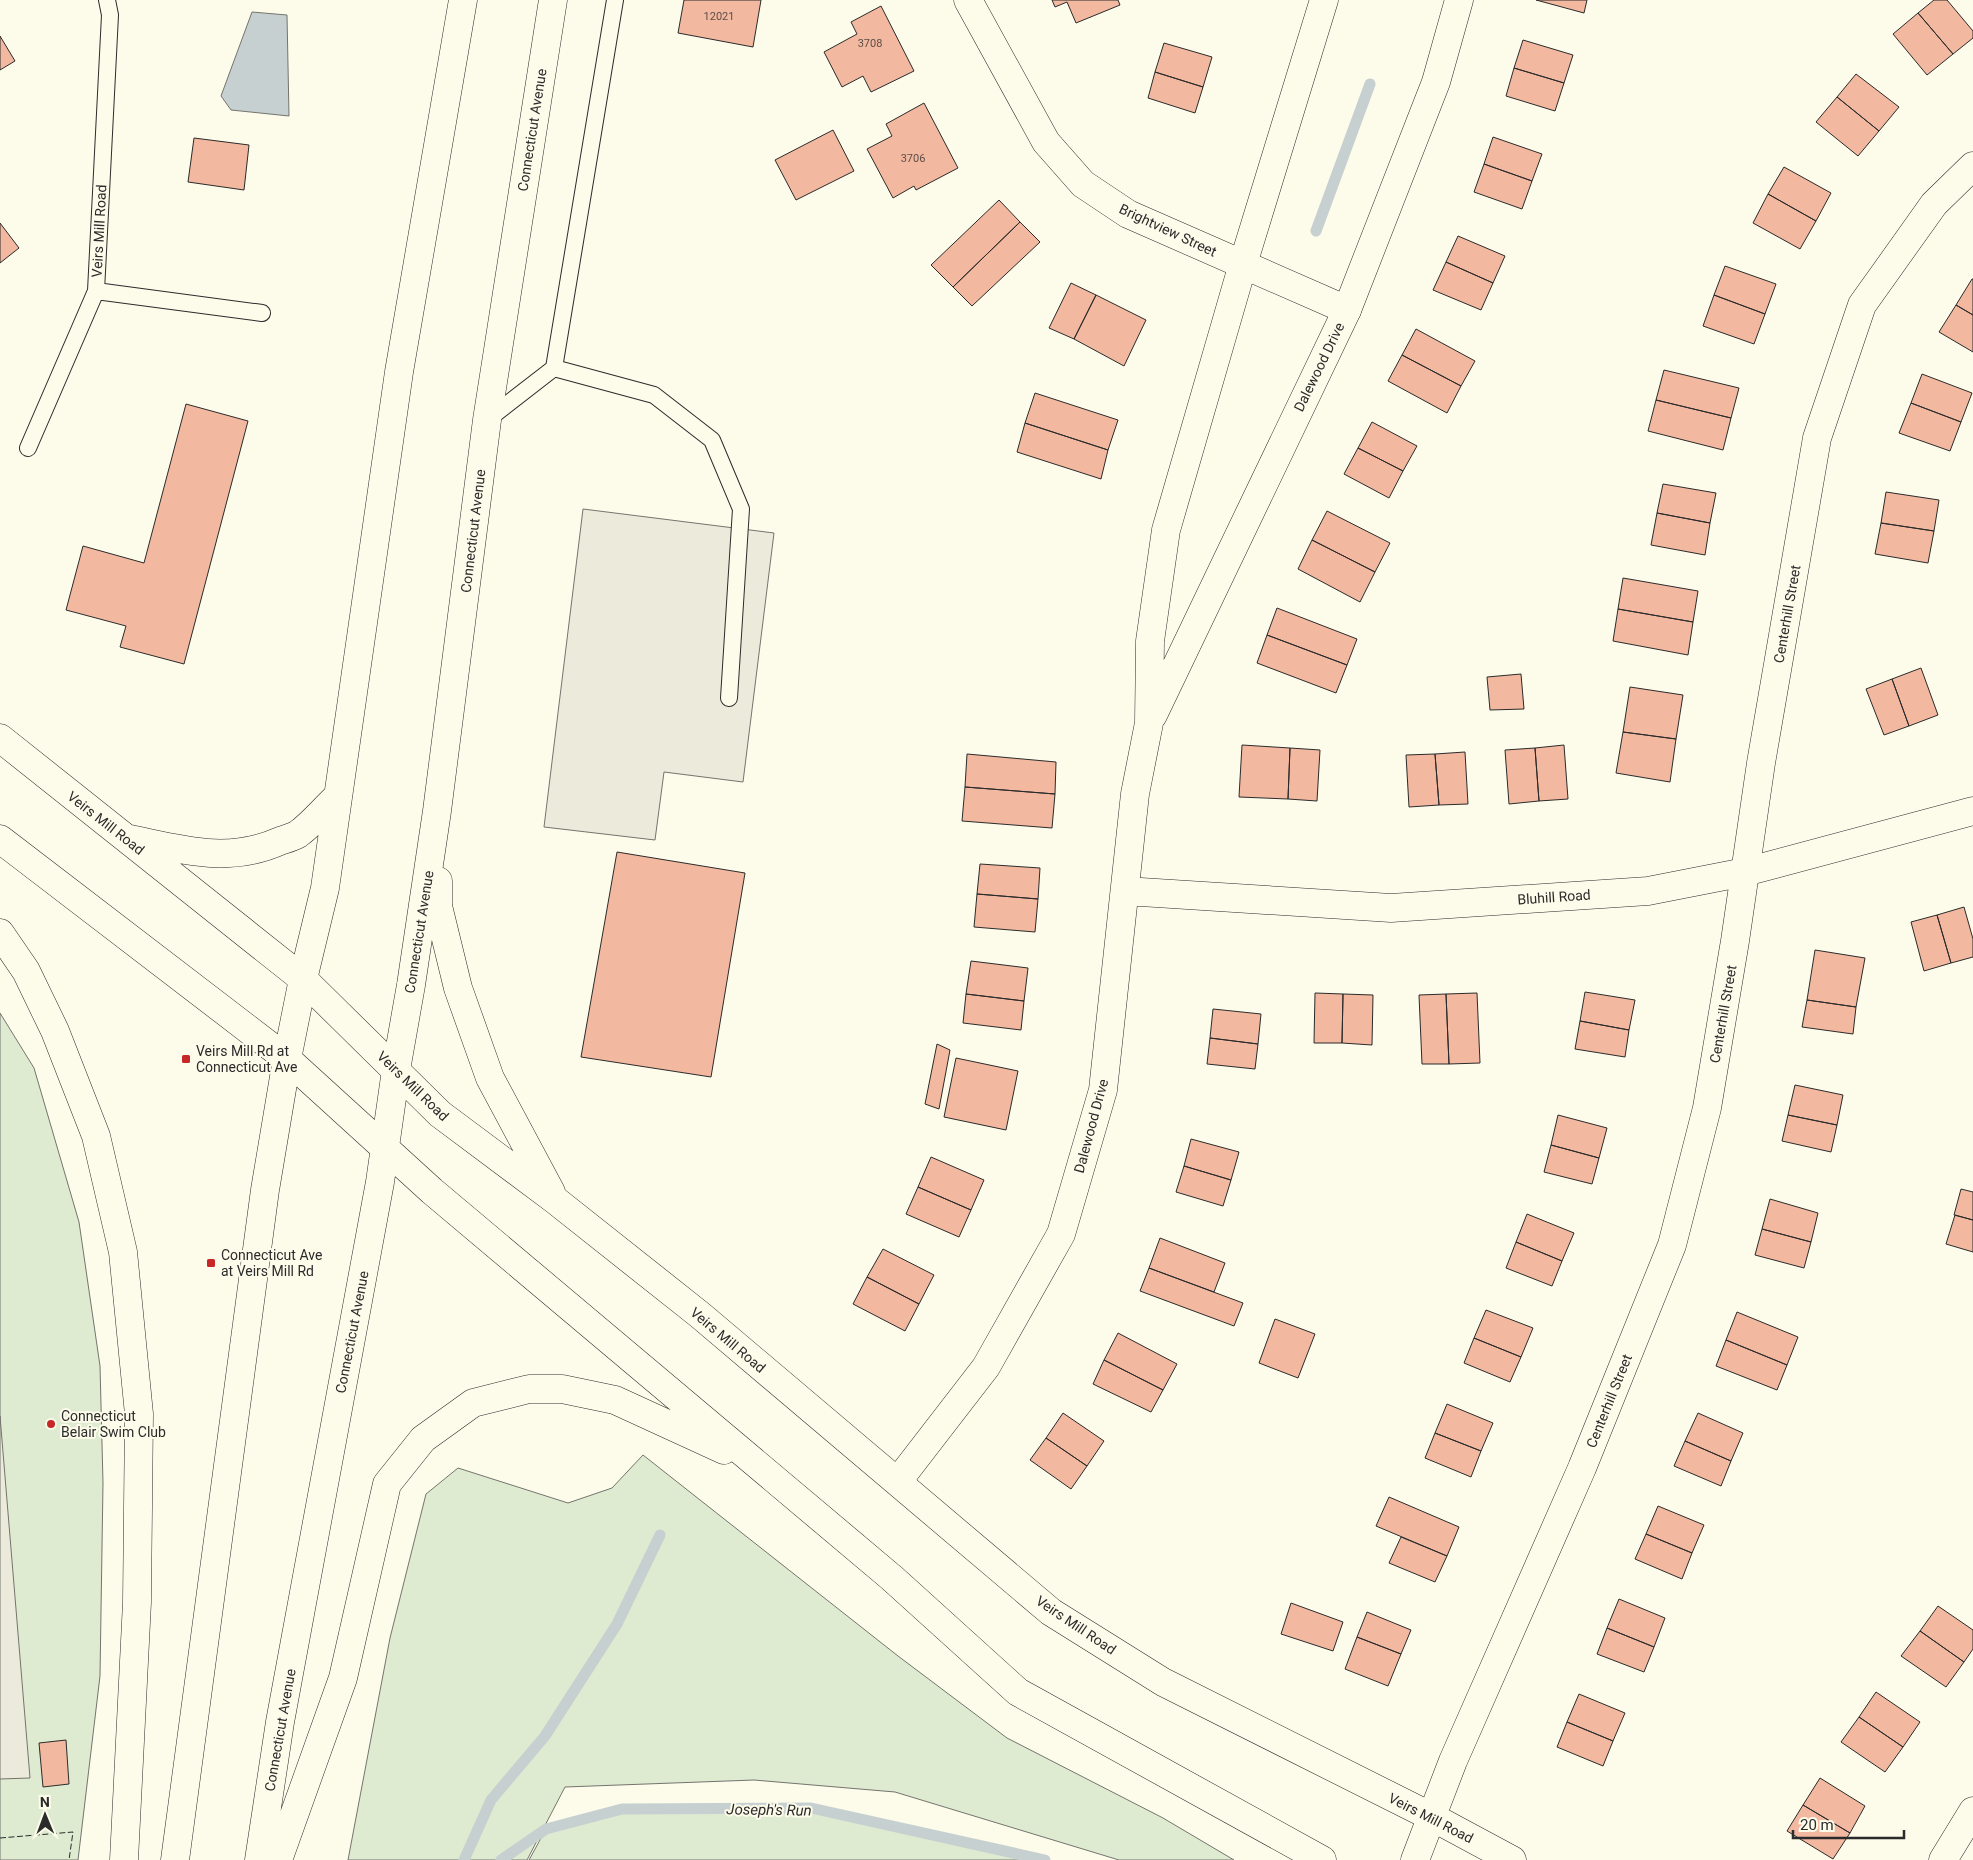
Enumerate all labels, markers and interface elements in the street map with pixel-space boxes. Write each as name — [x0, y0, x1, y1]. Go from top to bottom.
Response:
house number: 12021 — [704, 10, 734, 23]
house number: 3708 — [858, 37, 882, 50]
street label: Connecticut Avenue — [514, 67, 550, 193]
house number: 3706 — [901, 152, 925, 165]
street label: Veirs Mill Road — [89, 184, 109, 278]
street label: Brightview Street — [1117, 200, 1220, 260]
street label: Dalewood Drive — [1291, 320, 1347, 414]
street label: Connecticut Avenue — [457, 468, 489, 594]
street label: Centerhill Street — [1770, 563, 1804, 664]
street label: Veirs Mill Road — [64, 788, 148, 858]
street label: Connecticut Avenue — [401, 869, 437, 995]
street label: Bluhill Road — [1517, 886, 1591, 908]
street label: Centerhill Street — [1706, 963, 1740, 1064]
place label: Veirs Mill Rd at Connecticut Ave — [196, 1043, 297, 1075]
street label: Veirs Mill Road — [374, 1048, 452, 1124]
marker: Veirs Mill Rd at Connecticut Ave — [180, 1053, 192, 1065]
street label: Dalewood Drive — [1071, 1077, 1111, 1175]
place label: Connecticut Ave at Veirs Mill Rd — [221, 1247, 322, 1279]
marker: Connecticut Ave at Veirs Mill Rd — [205, 1257, 217, 1269]
street label: Connecticut Avenue — [332, 1270, 372, 1394]
street label: Veirs Mill Road — [687, 1304, 769, 1376]
street label: Centerhill Street — [1583, 1352, 1635, 1450]
place label: Connecticut Belair Swim Club — [61, 1408, 166, 1440]
marker: Connecticut Belair Swim Club — [45, 1418, 57, 1430]
street label: Veirs Mill Road — [1033, 1592, 1119, 1658]
street label: Connecticut Avenue — [261, 1667, 299, 1793]
north arrow — [20, 1790, 70, 1840]
street label: Veirs Mill Road — [1386, 1790, 1476, 1846]
text: N — [40, 1794, 50, 1810]
water label: Joseph's Run — [726, 1800, 812, 1820]
scale bar — [1793, 1808, 1904, 1840]
text: 20 m — [1800, 1816, 1834, 1834]

